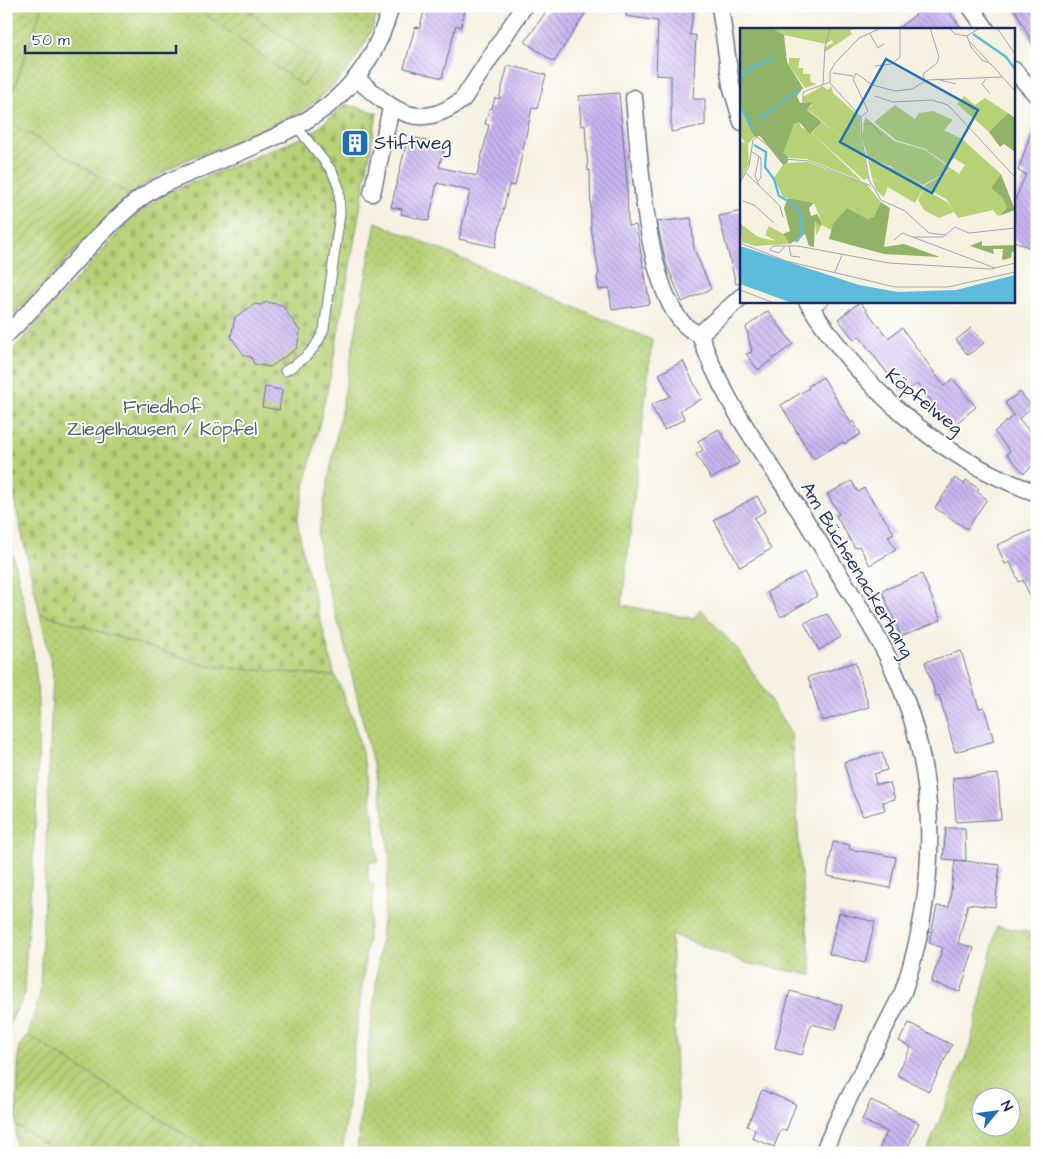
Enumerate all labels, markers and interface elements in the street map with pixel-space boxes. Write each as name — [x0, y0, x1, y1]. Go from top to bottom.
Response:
scale bar — [25, 22, 176, 54]
inset map — [740, 28, 1016, 302]
text: 50 m — [32, 30, 70, 51]
building icon: Stiftweg — [340, 128, 370, 158]
place label: Stiftweg — [374, 130, 451, 158]
street label: Köpfelweg — [879, 362, 969, 443]
park label: Friedhof Ziegelhausen / Köpfel — [67, 394, 257, 444]
street label: Am Büchsenackerhang — [793, 477, 920, 664]
north arrow — [970, 1086, 1020, 1136]
text: N — [996, 1097, 1017, 1115]

